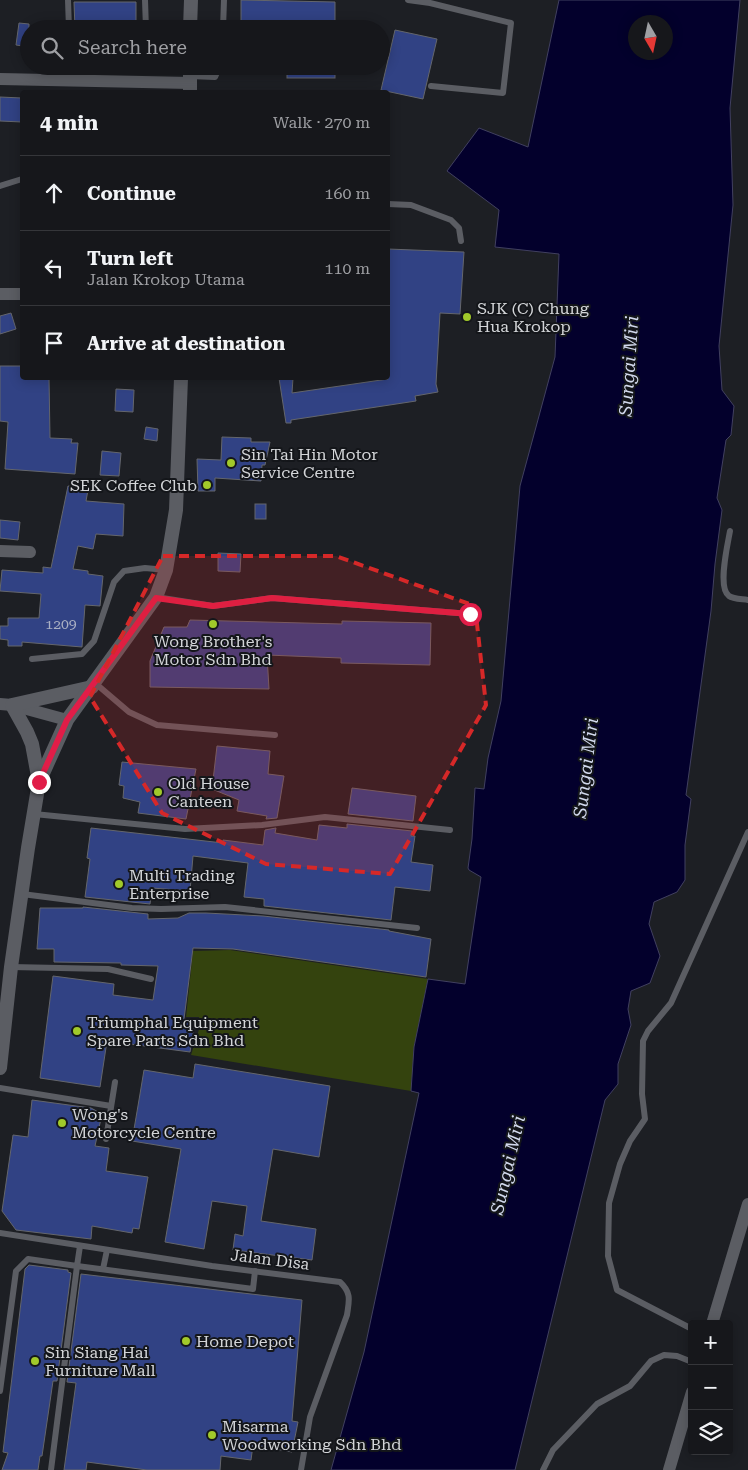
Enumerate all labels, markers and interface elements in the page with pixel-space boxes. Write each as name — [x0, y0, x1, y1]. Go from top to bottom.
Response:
north arrow — [628, 15, 673, 60]
search box — [20, 20, 390, 75]
icon: search — [38, 34, 66, 62]
text: Search here — [78, 36, 187, 59]
text: 4 min — [40, 111, 98, 135]
text: Walk · 270 m — [273, 113, 370, 132]
icon: ahead — [40, 179, 68, 207]
text: Continue — [87, 182, 176, 205]
text: 160 m — [324, 184, 370, 203]
text: Turn left — [87, 247, 173, 270]
icon: left — [40, 254, 68, 282]
text: 110 m — [324, 259, 370, 278]
text: Jalan Krokop Utama — [87, 270, 245, 289]
place label: SJK (C) Chung Hua Krokop — [477, 299, 590, 336]
marker: SJK (C) Chung Hua Krokop — [461, 311, 473, 323]
water label: Sungai Miri — [614, 315, 643, 418]
icon: arrive — [40, 329, 68, 357]
text: Arrive at destination — [87, 332, 285, 355]
place label: Sin Tai Hin Motor Service Centre — [241, 445, 378, 482]
marker: Sin Tai Hin Motor Service Centre — [225, 457, 237, 469]
place label: SEK Coffee Club — [70, 476, 197, 495]
marker: SEK Coffee Club — [201, 479, 213, 491]
route start — [459, 603, 482, 626]
house number: 1209 — [45, 616, 77, 632]
marker: Wong Brother's Motor Sdn Bhd — [207, 618, 219, 630]
place label: Wong Brother's Motor Sdn Bhd — [154, 632, 273, 669]
water label: Sungai Miri — [569, 716, 602, 820]
route end — [28, 771, 51, 794]
place label: Old House Canteen — [168, 774, 249, 811]
marker: Old House Canteen — [152, 786, 164, 798]
place label: Multi Trading Enterprise — [129, 866, 235, 903]
marker: Multi Trading Enterprise — [113, 878, 125, 890]
place label: Triumphal Equipment Spare Parts Sdn Bhd — [87, 1013, 258, 1050]
marker: Triumphal Equipment Spare Parts Sdn Bhd — [71, 1025, 83, 1037]
place label: Wong's Motorcycle Centre — [72, 1105, 216, 1142]
water label: Sungai Miri — [486, 1113, 529, 1217]
marker: Wong's Motorcycle Centre — [56, 1117, 68, 1129]
street label: Jalan Disa — [230, 1245, 311, 1274]
map controls — [688, 1320, 733, 1455]
button: + — [688, 1320, 733, 1365]
place label: Home Depot — [196, 1332, 294, 1351]
marker: Home Depot — [180, 1335, 192, 1347]
place label: Sin Siang Hai Furniture Mall — [45, 1343, 155, 1380]
marker: Sin Siang Hai Furniture Mall — [29, 1355, 41, 1367]
button: − — [688, 1365, 733, 1410]
button: layers — [688, 1410, 733, 1455]
place label: Misarma Woodworking Sdn Bhd — [222, 1417, 402, 1454]
marker: Misarma Woodworking Sdn Bhd — [206, 1429, 218, 1441]

